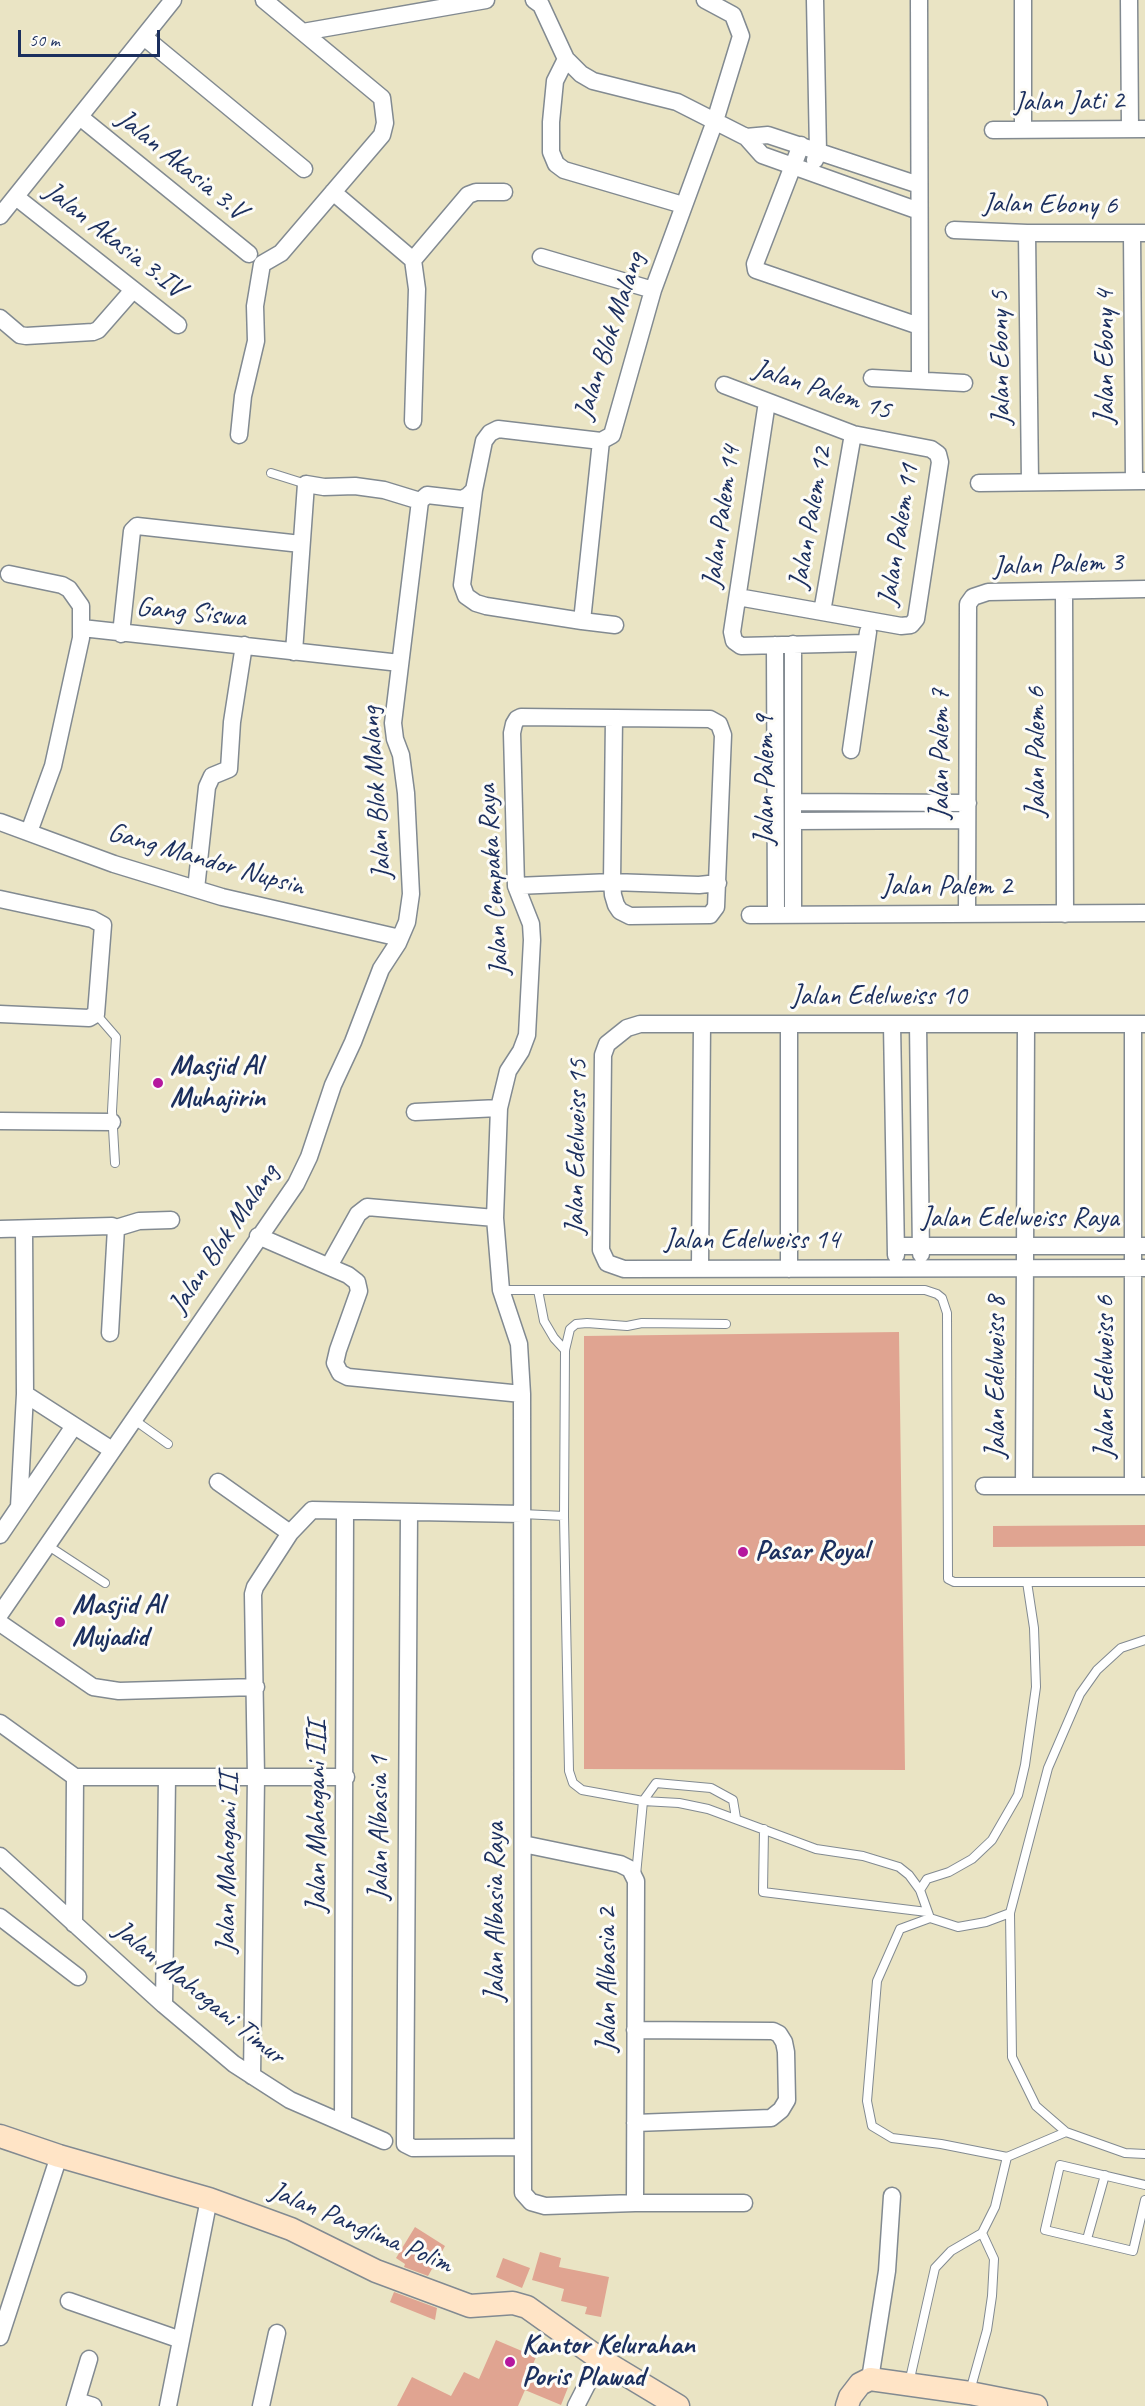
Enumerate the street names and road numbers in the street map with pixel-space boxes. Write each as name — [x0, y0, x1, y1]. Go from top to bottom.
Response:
street label: Jalan Jati 2 — [1014, 84, 1124, 120]
street label: Jalan Akasia 3.V — [109, 102, 253, 228]
street label: Jalan Akasia 3.IV — [37, 175, 191, 305]
street label: Jalan Ebony 6 — [983, 187, 1117, 223]
street label: Jalan Blok Malang — [567, 248, 653, 424]
street label: Jalan Ebony 4 — [1089, 290, 1123, 424]
street label: Jalan Ebony 5 — [983, 291, 1019, 425]
street label: Jalan Palem 15 — [749, 352, 895, 428]
street label: Jalan Palem 14 — [695, 444, 749, 590]
street label: Jalan Palem 12 — [782, 445, 840, 591]
street label: Jalan Palem 11 — [871, 462, 927, 608]
street label: Jalan Palem 3 — [992, 546, 1124, 584]
street label: Gang Siswa — [135, 591, 247, 635]
street label: Jalan Palem 6 — [1020, 687, 1054, 817]
street label: Jalan Palem 7 — [924, 689, 958, 819]
street label: Jalan Blok Malang — [354, 705, 400, 881]
street label: Jalan Palem 9 — [749, 715, 783, 845]
street label: Jalan Cempaka Raya — [471, 783, 517, 977]
street label: Gang Mandor Nupsin — [104, 816, 308, 904]
street label: Jalan Palem 2 — [882, 870, 1012, 904]
street label: Jalan Edelweiss 10 — [791, 980, 967, 1014]
street label: Jalan Edelweiss 15 — [559, 1059, 595, 1235]
street label: Jalan Blok Malang — [162, 1158, 286, 1320]
street label: Jalan Edelweiss Raya — [921, 1202, 1119, 1236]
street label: Jalan Edelweiss 14 — [664, 1224, 840, 1258]
street label: Jalan Edelweiss 8 — [980, 1296, 1014, 1458]
street label: Jalan Edelweiss 6 — [1089, 1296, 1123, 1458]
street label: Jalan Mahogani III — [301, 1721, 335, 1913]
street label: Jalan Albasia 1 — [363, 1756, 397, 1900]
street label: Jalan Mahogani II — [210, 1773, 246, 1953]
street label: Jalan Albasia Raya — [479, 1822, 513, 2002]
street label: Jalan Albasia 2 — [591, 1908, 625, 2052]
street label: Jalan Mahogani Timur — [106, 1913, 292, 2073]
street label: Jalan Panglima Polim — [264, 2174, 458, 2282]

